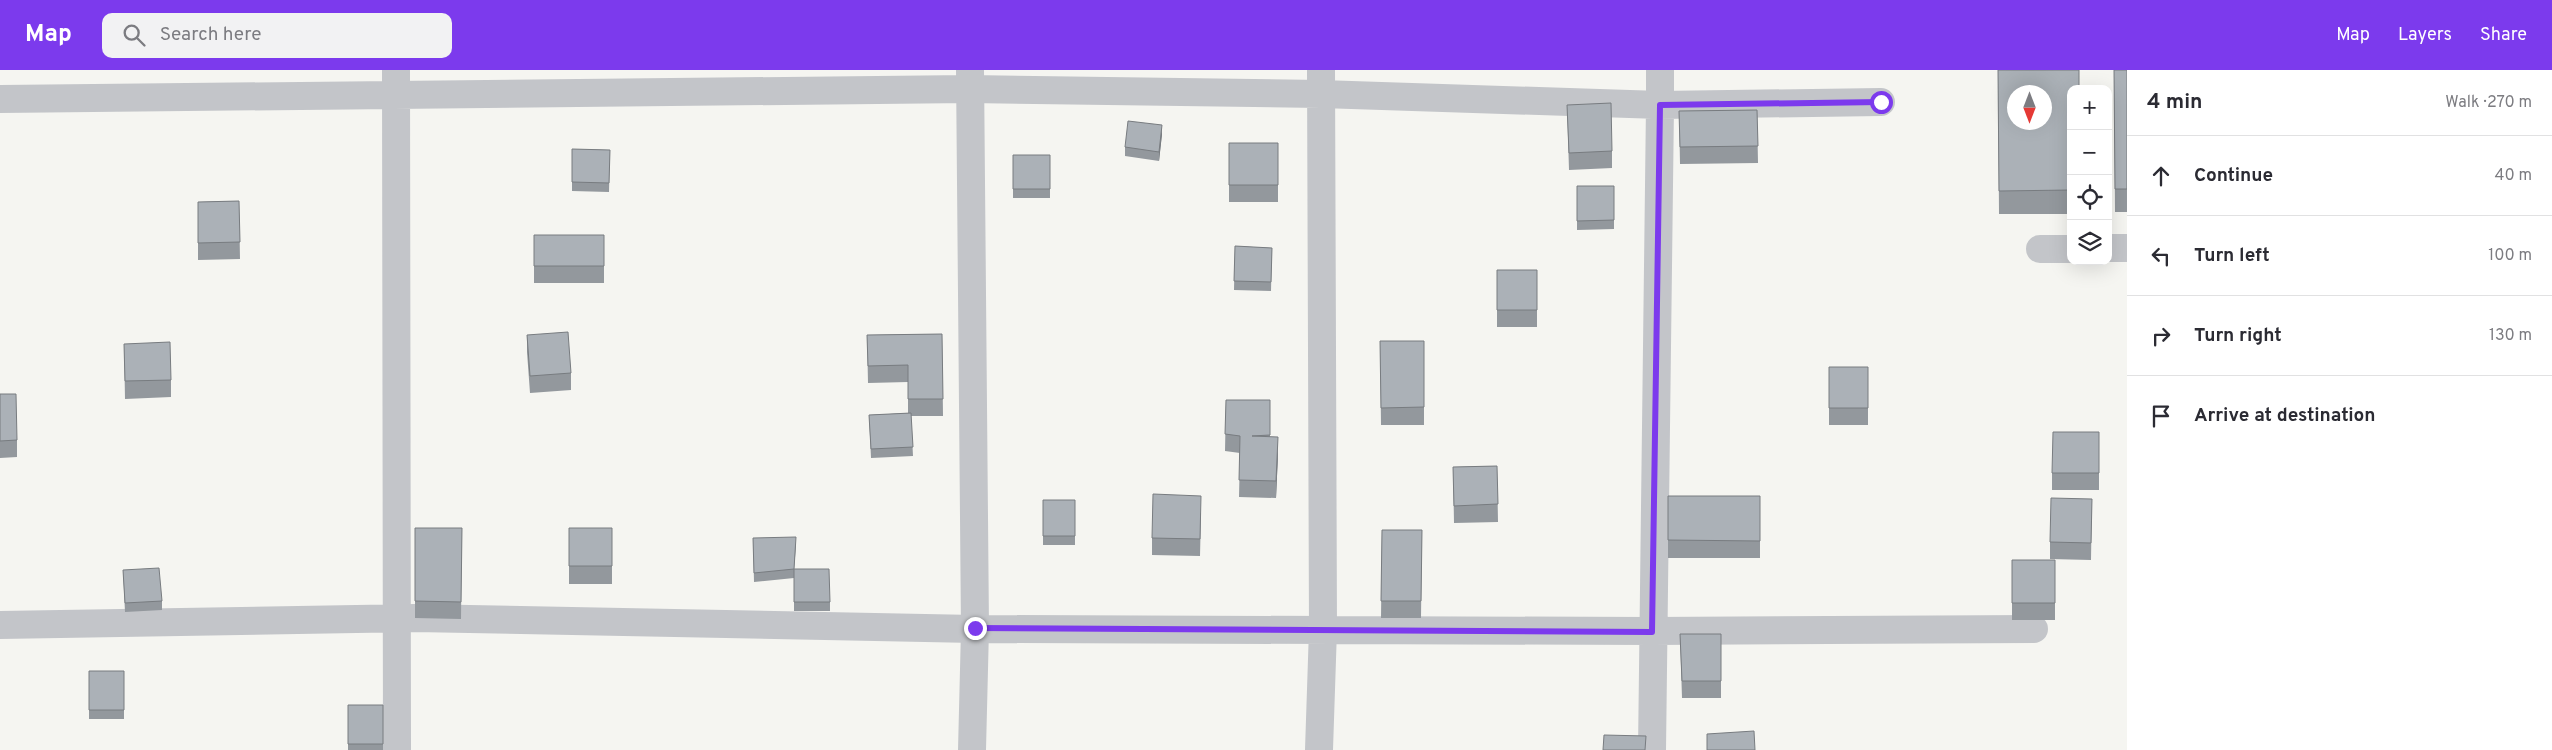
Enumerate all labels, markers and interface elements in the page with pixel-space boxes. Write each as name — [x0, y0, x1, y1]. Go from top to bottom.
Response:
search box — [102, 13, 452, 58]
text: Map — [25, 20, 72, 50]
icon: search — [120, 21, 148, 49]
text: Search here — [160, 23, 261, 47]
text: Map — [2336, 24, 2370, 47]
text: Layers — [2398, 24, 2452, 47]
text: Share — [2480, 24, 2527, 47]
north arrow — [2007, 85, 2052, 130]
map controls — [2067, 85, 2112, 265]
button: + — [2067, 85, 2112, 130]
text: 4 min — [2147, 89, 2203, 116]
route start — [1870, 91, 1893, 114]
text: Walk · 270 m — [2445, 93, 2532, 113]
button: − — [2067, 130, 2112, 175]
icon: ahead — [2147, 162, 2175, 190]
text: Continue — [2194, 164, 2273, 188]
text: 40 m — [2494, 166, 2532, 186]
button: locate — [2067, 175, 2112, 220]
button: layers — [2067, 220, 2112, 265]
icon: left — [2147, 242, 2175, 270]
text: Turn left — [2194, 244, 2270, 268]
text: 100 m — [2488, 246, 2532, 266]
icon: right — [2147, 322, 2175, 350]
text: Turn right — [2194, 324, 2282, 348]
text: 130 m — [2489, 326, 2532, 346]
icon: arrive — [2147, 402, 2175, 430]
text: Arrive at destination — [2194, 404, 2375, 428]
route end — [964, 617, 987, 640]

